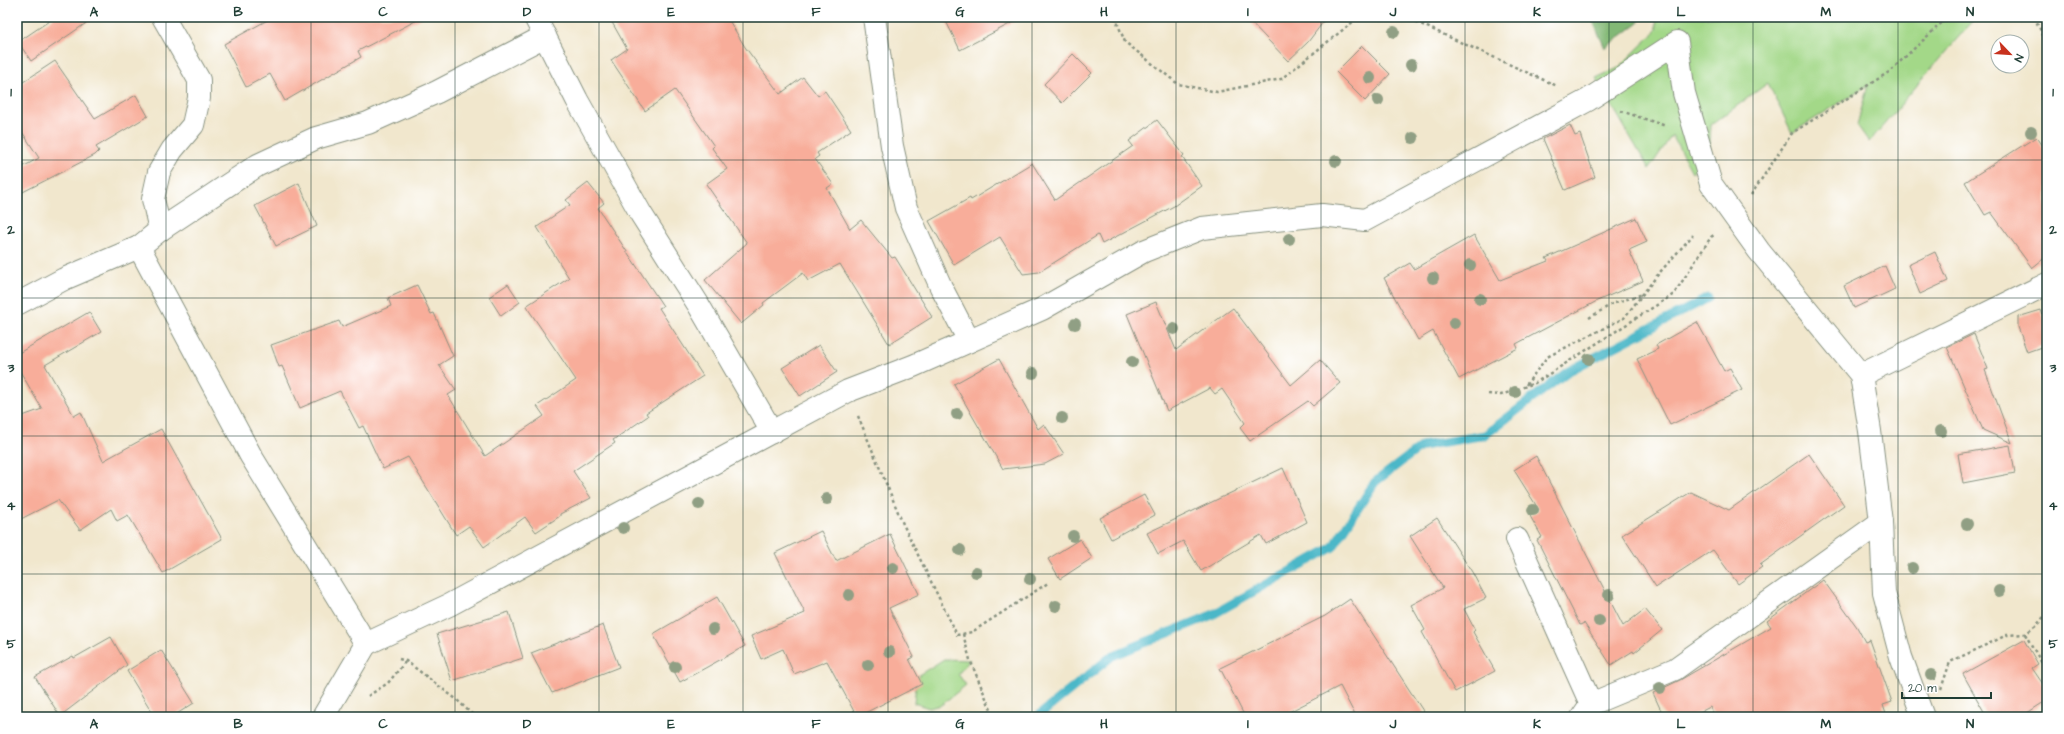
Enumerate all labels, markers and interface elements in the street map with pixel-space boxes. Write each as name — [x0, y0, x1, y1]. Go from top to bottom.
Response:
text: A — [90, 3, 99, 21]
text: B — [233, 3, 243, 21]
text: C — [378, 3, 388, 21]
text: D — [523, 3, 532, 21]
text: E — [667, 3, 675, 21]
text: F — [811, 3, 821, 21]
text: G — [955, 3, 965, 21]
text: H — [1100, 3, 1108, 21]
text: I — [1247, 3, 1249, 21]
text: J — [1389, 3, 1397, 21]
text: K — [1533, 3, 1541, 21]
text: L — [1676, 3, 1686, 21]
text: M — [1821, 3, 1832, 21]
text: N — [1966, 3, 1974, 21]
north arrow — [1990, 34, 2030, 74]
text: N — [2010, 52, 2027, 64]
text: 1 — [10, 83, 12, 101]
text: 1 — [2052, 83, 2054, 101]
text: 2 — [6, 221, 15, 239]
text: 2 — [2048, 221, 2057, 239]
text: 3 — [7, 359, 15, 377]
text: 3 — [2049, 359, 2057, 377]
text: 4 — [7, 497, 16, 515]
text: 4 — [2049, 497, 2058, 515]
text: 5 — [6, 635, 16, 653]
text: 5 — [2048, 635, 2058, 653]
scale bar — [1902, 674, 1991, 700]
text: 20 m — [1908, 680, 1937, 697]
text: A — [90, 715, 99, 733]
text: B — [233, 715, 243, 733]
text: C — [378, 715, 388, 733]
text: D — [523, 715, 532, 733]
text: E — [667, 715, 675, 733]
text: F — [811, 715, 821, 733]
text: G — [955, 715, 965, 733]
text: H — [1100, 715, 1108, 733]
text: I — [1247, 715, 1249, 733]
text: J — [1389, 715, 1397, 733]
text: K — [1533, 715, 1541, 733]
text: L — [1676, 715, 1686, 733]
text: M — [1821, 715, 1832, 733]
text: N — [1966, 715, 1974, 733]

